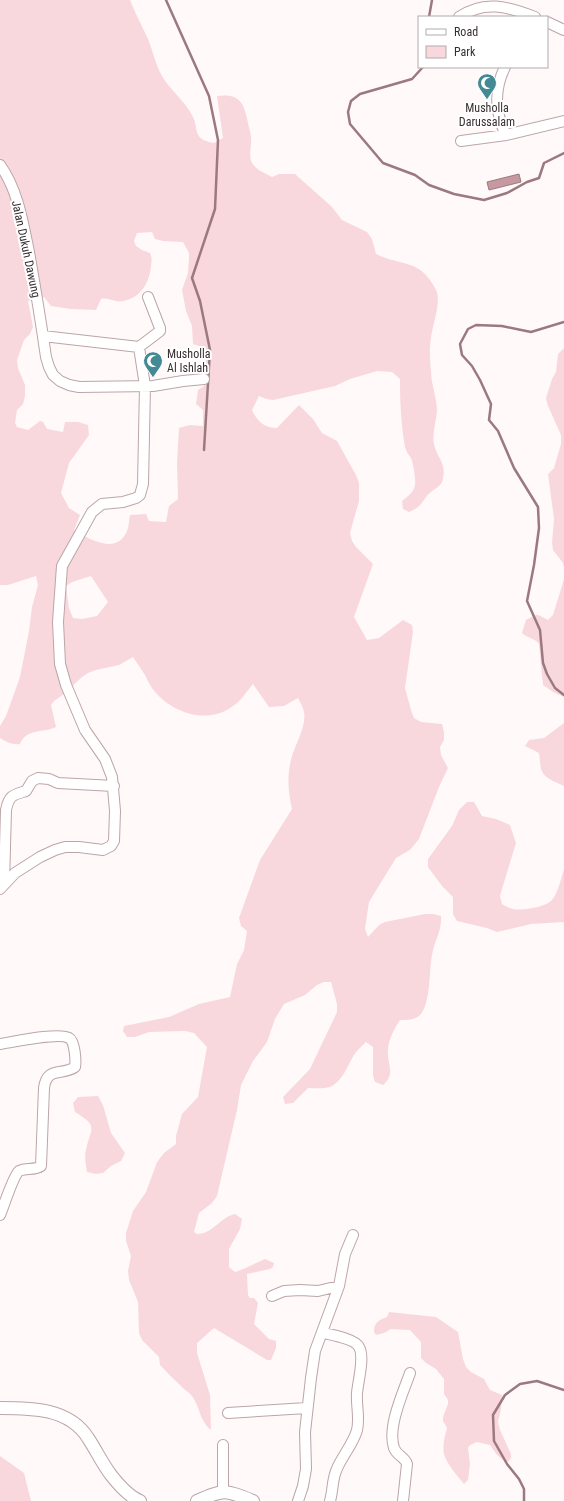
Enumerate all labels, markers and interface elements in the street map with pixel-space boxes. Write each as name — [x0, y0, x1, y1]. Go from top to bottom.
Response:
legend — [418, 16, 548, 68]
text: Road — [454, 25, 478, 39]
text: Park — [454, 45, 476, 59]
mosque icon: Musholla Darussalam — [476, 72, 498, 100]
place label: Musholla Darussalam — [459, 101, 515, 129]
street label: Jalan Dukuh Dawung — [9, 199, 43, 299]
place label: Musholla Al Ishlah — [167, 347, 211, 375]
mosque icon: Musholla Al Ishlah — [142, 350, 164, 378]

